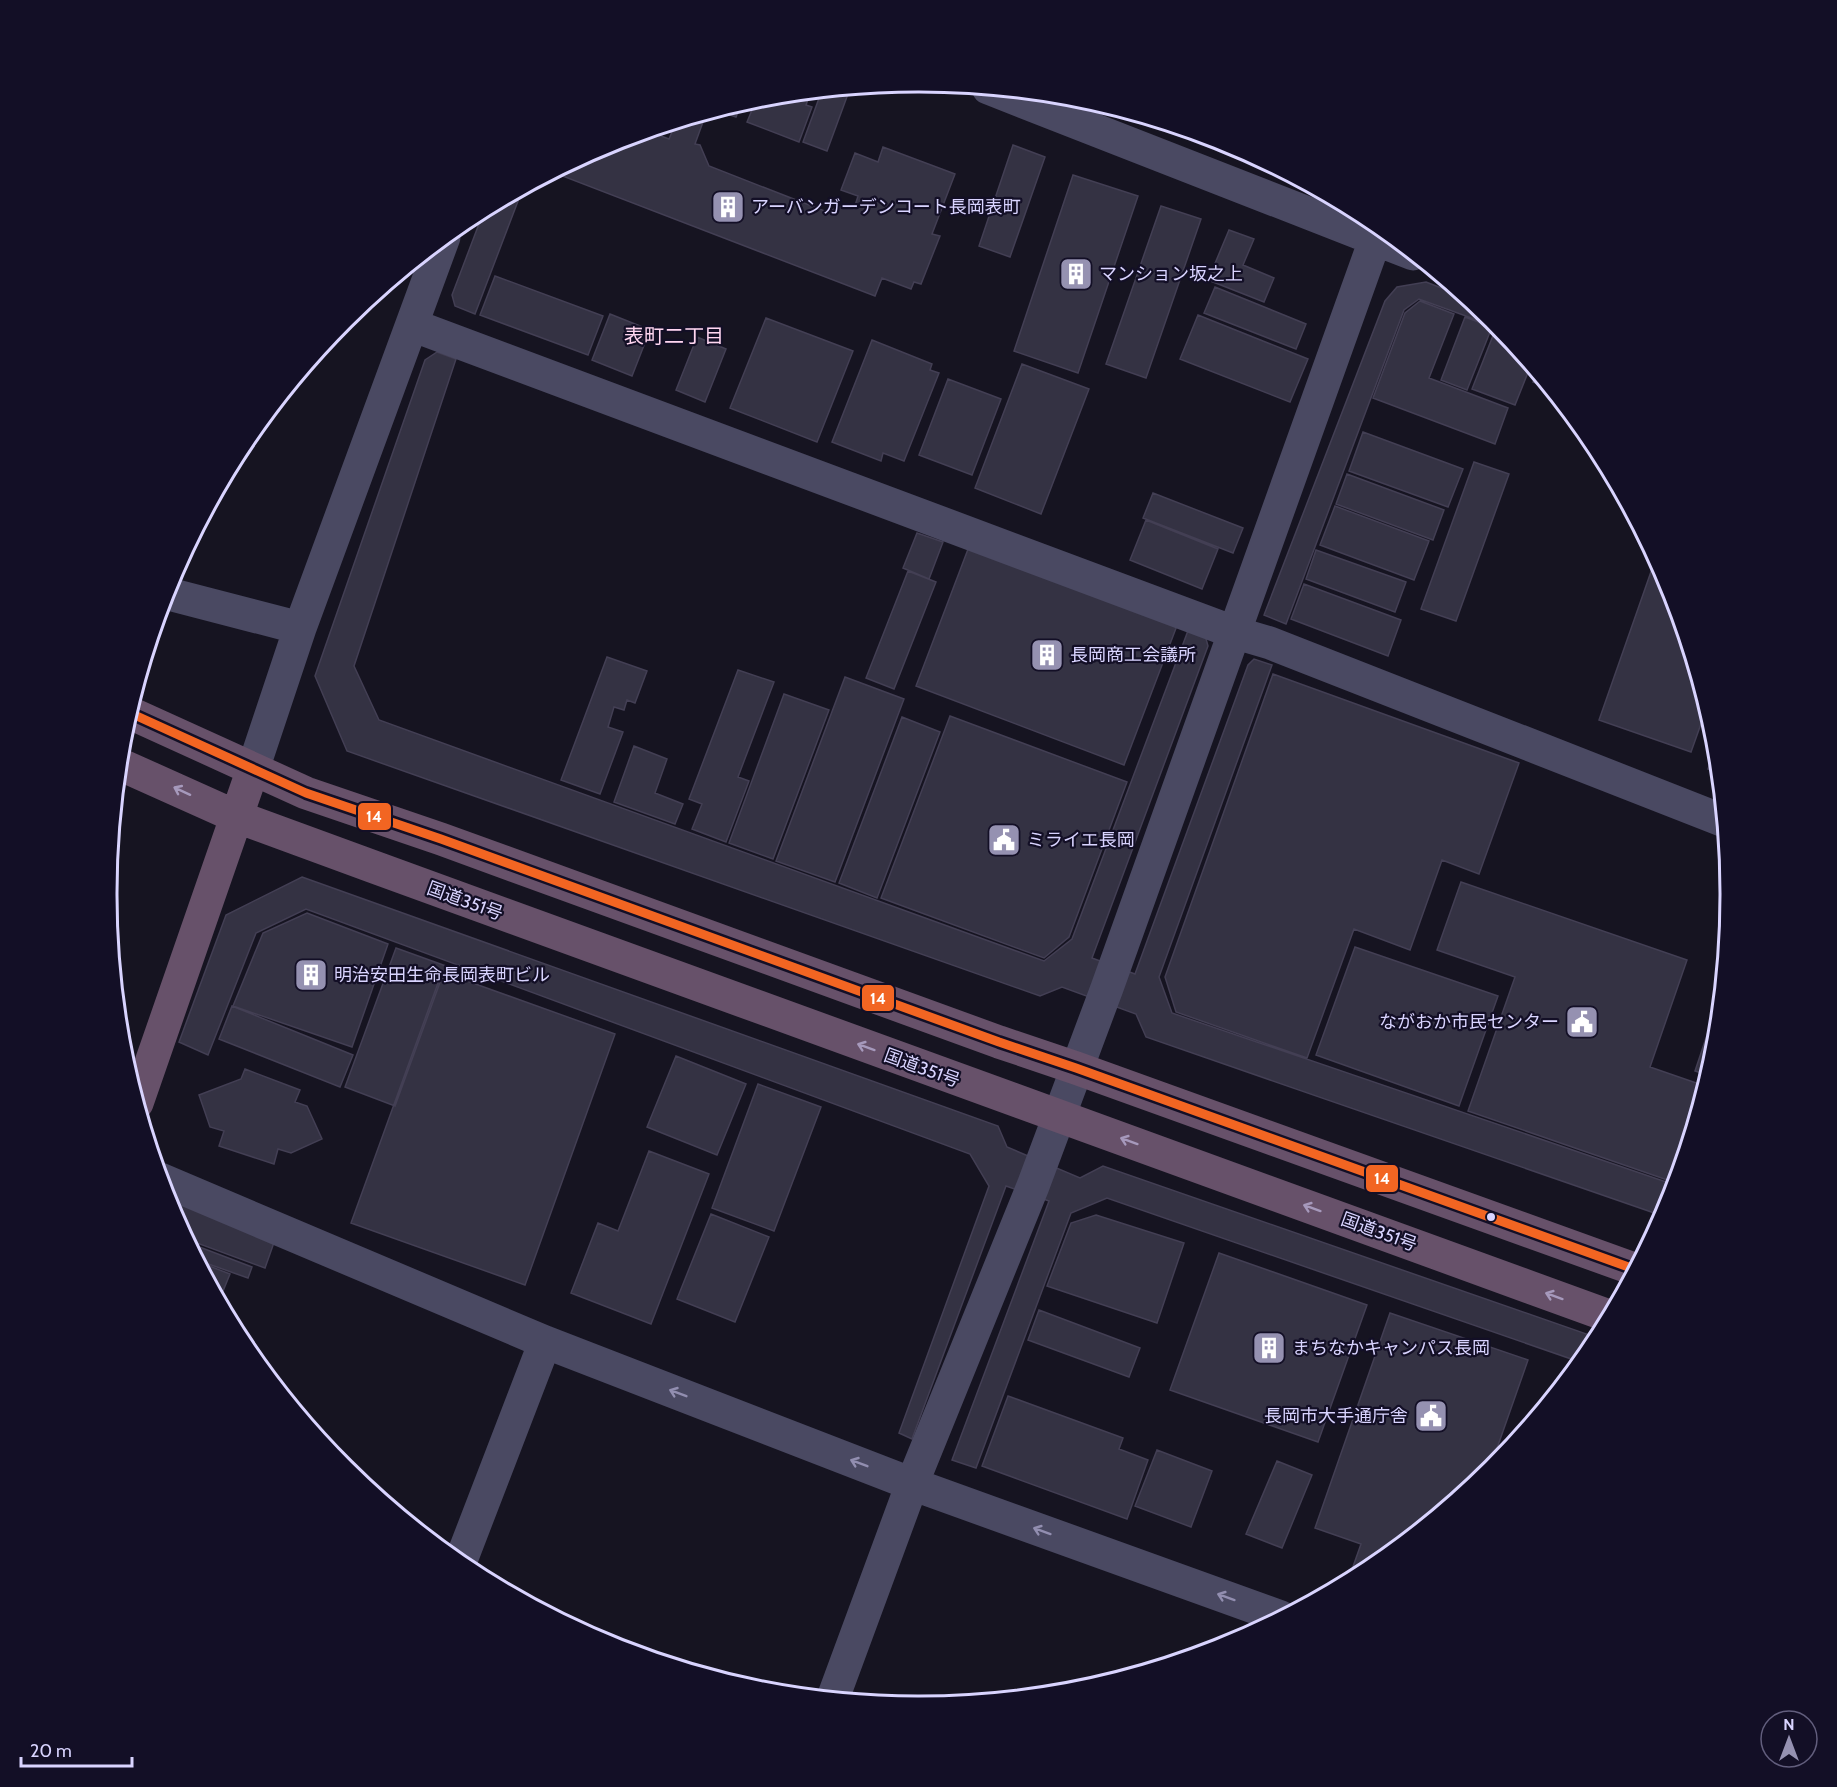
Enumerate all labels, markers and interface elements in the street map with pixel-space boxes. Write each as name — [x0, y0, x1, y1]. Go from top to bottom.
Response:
building icon: アーバンガーデンコート長岡表町 — [710, 189, 746, 225]
place label: アーバンガーデンコート長岡表町 — [751, 196, 1021, 218]
building icon: マンション坂之上 — [1058, 256, 1094, 292]
place label: マンション坂之上 — [1099, 263, 1243, 285]
district label: 表町二丁目 — [624, 324, 724, 348]
building icon: 長岡商工会議所 — [1029, 637, 1065, 673]
place label: 長岡商工会議所 — [1070, 644, 1196, 666]
one-way arrow — [174, 785, 192, 797]
line badge: 14 — [357, 802, 392, 831]
text: 14 — [366, 807, 382, 826]
public building icon: ミライエ長岡 — [986, 822, 1022, 858]
place label: ミライエ長岡 — [1027, 829, 1135, 851]
street label: 国道351号 — [424, 877, 506, 925]
building icon: 明治安田生命長岡表町ビル — [293, 957, 329, 993]
place label: 明治安田生命長岡表町ビル — [334, 964, 550, 986]
line badge: 14 — [861, 984, 895, 1012]
text: 14 — [870, 989, 886, 1008]
public building icon: ながおか市民センター — [1564, 1004, 1600, 1040]
place label: ながおか市民センター — [1379, 1011, 1559, 1033]
one-way arrow — [857, 1041, 876, 1052]
street label: 国道351号 — [881, 1044, 963, 1092]
one-way arrow — [1120, 1135, 1139, 1146]
line badge: 14 — [1365, 1164, 1399, 1193]
text: 14 — [1374, 1169, 1390, 1188]
one-way arrow — [1303, 1202, 1322, 1213]
street label: 国道351号 — [1338, 1208, 1420, 1256]
unlabelled marker — [1485, 1211, 1497, 1223]
one-way arrow — [1545, 1290, 1564, 1301]
building icon: まちなかキャンパス長岡 — [1251, 1330, 1287, 1366]
place label: まちなかキャンパス長岡 — [1292, 1337, 1490, 1359]
one-way arrow — [669, 1387, 687, 1398]
public building icon: 長岡市大手通庁舎 — [1413, 1398, 1449, 1434]
place label: 長岡市大手通庁舎 — [1264, 1405, 1408, 1427]
one-way arrow — [851, 1457, 869, 1468]
one-way arrow — [1034, 1524, 1052, 1535]
one-way arrow — [1217, 1590, 1236, 1601]
north arrow — [1759, 1709, 1819, 1769]
text: N — [1783, 1715, 1795, 1734]
scale bar — [21, 1730, 132, 1768]
text: 20 m — [30, 1740, 72, 1762]

